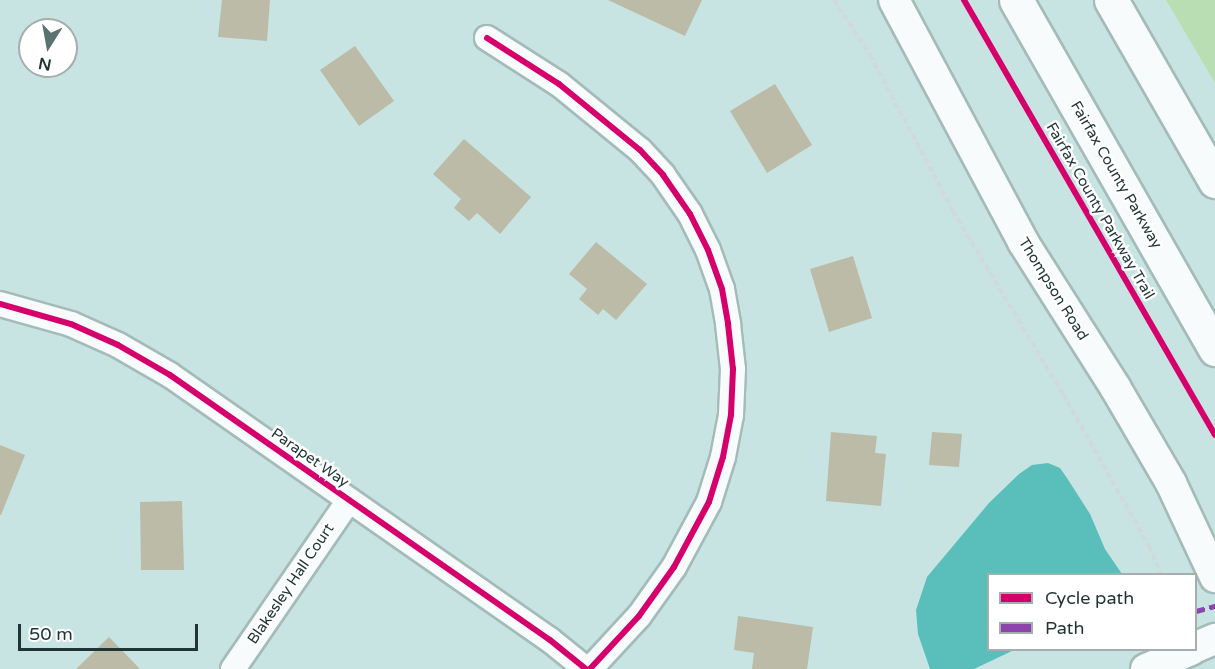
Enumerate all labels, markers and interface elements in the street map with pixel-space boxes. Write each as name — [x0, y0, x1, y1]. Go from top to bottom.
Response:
north arrow — [18, 18, 78, 78]
text: N — [37, 53, 53, 75]
street label: Fairfax County Parkway — [1066, 98, 1166, 252]
street label: Fairfax County Parkway Trail — [1042, 120, 1158, 302]
street label: Thompson Road — [1014, 234, 1092, 344]
street label: Parapet Way — [268, 425, 352, 491]
street label: Blakesley Hall Court — [244, 520, 338, 648]
legend — [987, 573, 1197, 651]
text: Cycle path — [1045, 587, 1134, 609]
scale bar — [21, 612, 201, 650]
text: Path — [1045, 617, 1084, 639]
text: 50 m — [29, 623, 73, 645]

